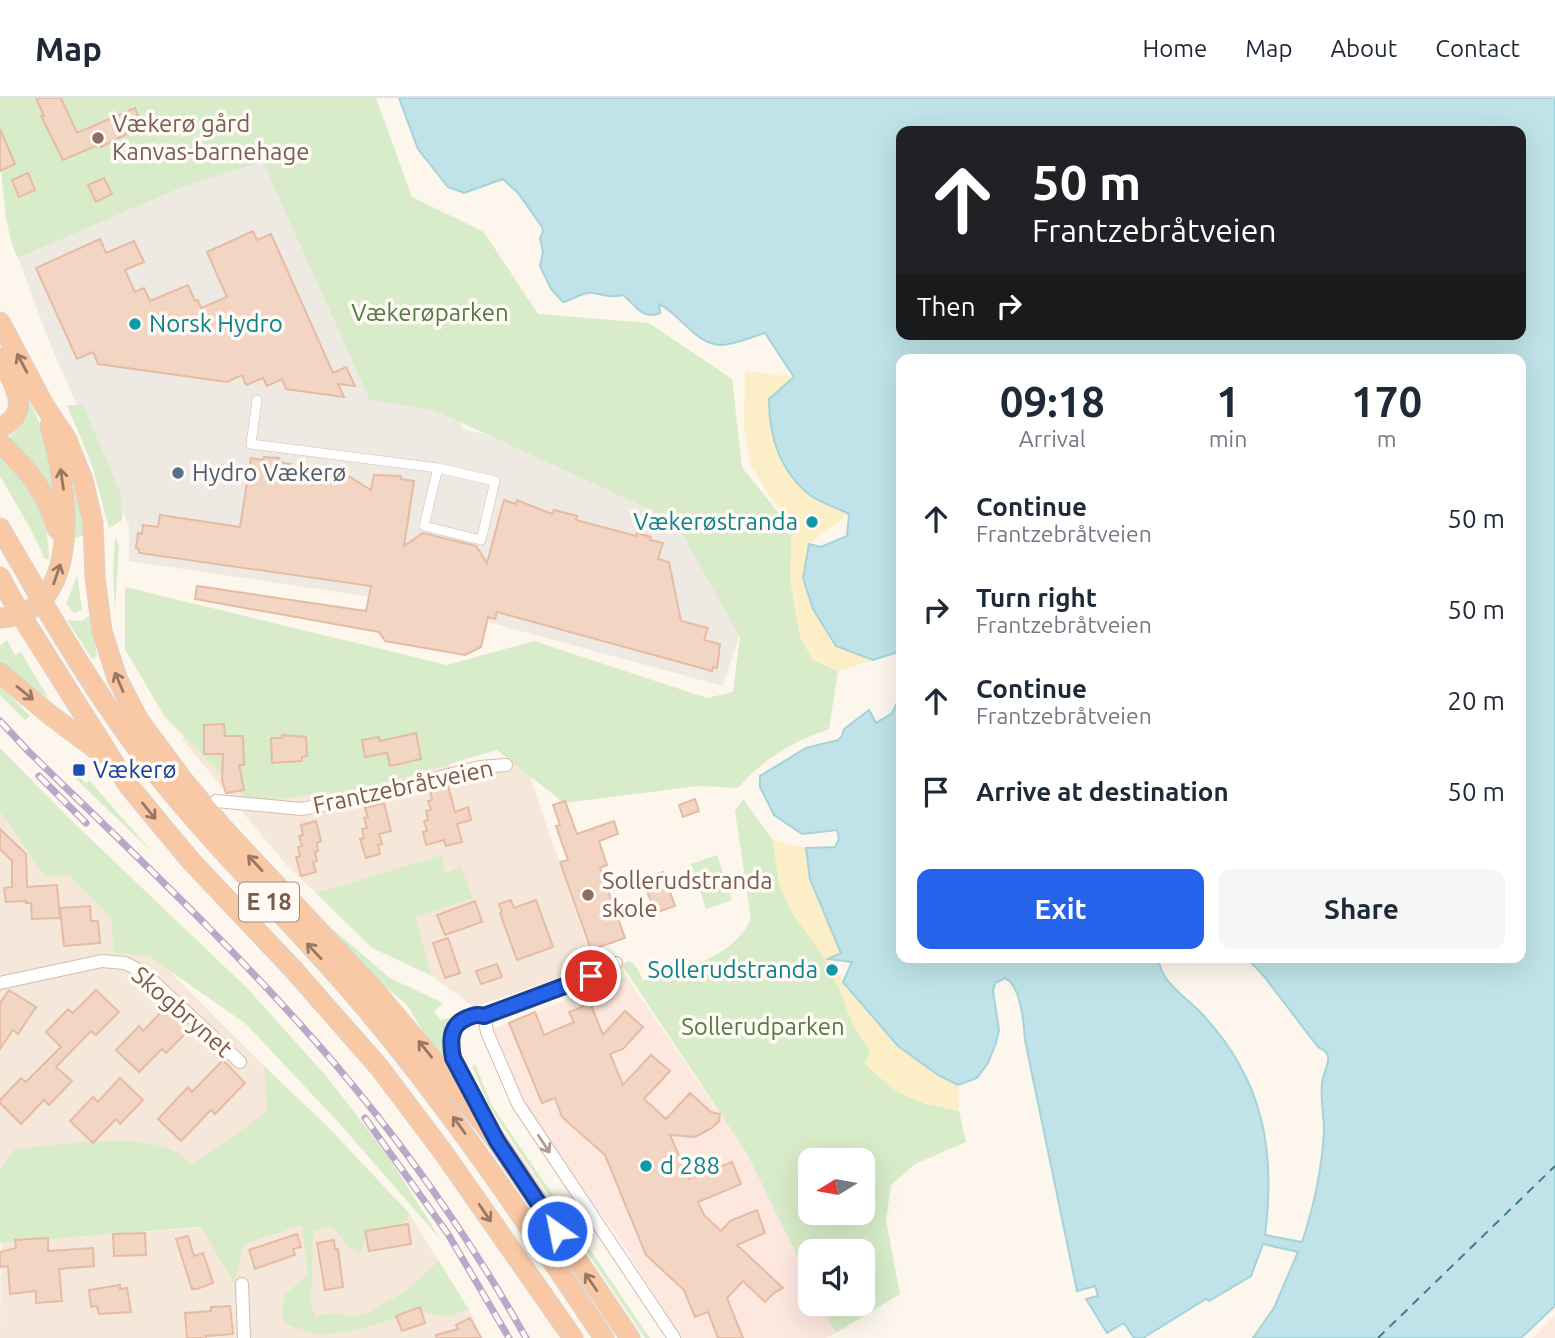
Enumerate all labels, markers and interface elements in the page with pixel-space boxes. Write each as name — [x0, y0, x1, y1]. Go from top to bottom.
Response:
text: Map — [35, 30, 102, 67]
text: Home — [1142, 35, 1207, 62]
text: Map — [1245, 35, 1292, 62]
text: About — [1330, 35, 1397, 62]
text: Contact — [1435, 35, 1520, 62]
place label: Vækerø gård Kanvas-barnehage — [112, 110, 309, 165]
marker: Vækerø gård Kanvas-barnehage — [90, 130, 106, 146]
icon: ahead — [917, 154, 1008, 245]
text: 50 m — [1032, 154, 1141, 209]
text: Frantzebråtveien — [1032, 212, 1277, 248]
icon: right — [990, 287, 1028, 325]
text: Then — [917, 292, 976, 321]
park label: Vækerøparken — [351, 299, 509, 326]
place label: Norsk Hydro — [149, 310, 283, 337]
marker: Norsk Hydro — [127, 316, 143, 332]
one-way arrow — [15, 353, 28, 374]
text: 09:18 — [1000, 378, 1105, 425]
text: 1 — [1216, 378, 1240, 425]
text: 170 — [1351, 378, 1422, 425]
text: Arrival — [1019, 426, 1086, 451]
text: min — [1209, 426, 1247, 451]
text: m — [1377, 426, 1397, 451]
place label: Hydro Vækerø — [192, 459, 346, 486]
marker: Hydro Vækerø — [170, 465, 186, 481]
one-way arrow — [56, 468, 69, 491]
text: Continue — [976, 492, 1087, 521]
icon: ahead — [917, 500, 955, 538]
text: 50 m — [1447, 504, 1505, 533]
place label: Vækerøstranda — [633, 508, 798, 535]
marker: Vækerøstranda — [804, 514, 820, 530]
text: Frantzebråtveien — [976, 521, 1152, 546]
one-way arrow — [52, 564, 64, 586]
text: Turn right — [976, 583, 1097, 612]
icon: right — [917, 591, 955, 629]
text: 50 m — [1447, 595, 1505, 624]
text: Frantzebråtveien — [976, 612, 1152, 637]
one-way arrow — [112, 672, 125, 693]
text: Continue — [976, 674, 1087, 703]
icon: ahead — [917, 682, 955, 720]
one-way arrow — [16, 686, 34, 701]
text: 20 m — [1447, 686, 1505, 715]
text: Frantzebråtveien — [976, 703, 1152, 728]
street label: Frantzebråtveien — [310, 754, 495, 819]
place label: Vækerø — [93, 756, 176, 783]
marker: Vækerø — [71, 762, 87, 778]
icon: arrive — [917, 773, 955, 811]
text: Arrive at destination — [976, 777, 1229, 806]
text: 50 m — [1447, 777, 1505, 806]
one-way arrow — [142, 802, 157, 820]
one-way arrow — [247, 855, 264, 872]
place label: Sollerudstranda skole — [602, 867, 773, 922]
button: Exit — [917, 869, 1204, 949]
button: Share — [1218, 869, 1505, 949]
road number: E 18 — [239, 882, 299, 922]
marker: Sollerudstranda skole — [580, 887, 596, 903]
one-way arrow — [305, 943, 322, 960]
pin — [561, 946, 621, 1006]
place label: Sollerudstranda — [647, 956, 818, 983]
icon: arrive — [572, 957, 610, 995]
street label: Skogbrynet — [127, 961, 238, 1063]
marker: Sollerudstranda — [824, 962, 840, 978]
park label: Sollerudparken — [681, 1013, 845, 1040]
one-way arrow — [417, 1041, 432, 1059]
one-way arrow — [452, 1116, 467, 1135]
one-way arrow — [538, 1133, 552, 1153]
north arrow — [798, 1148, 875, 1225]
map controls — [798, 1148, 875, 1316]
place label: d 288 — [660, 1152, 720, 1179]
marker: d 288 — [638, 1158, 654, 1174]
position arrow — [520, 1194, 594, 1268]
one-way arrow — [478, 1203, 493, 1222]
button: sound — [798, 1239, 875, 1316]
one-way arrow — [584, 1273, 598, 1292]

